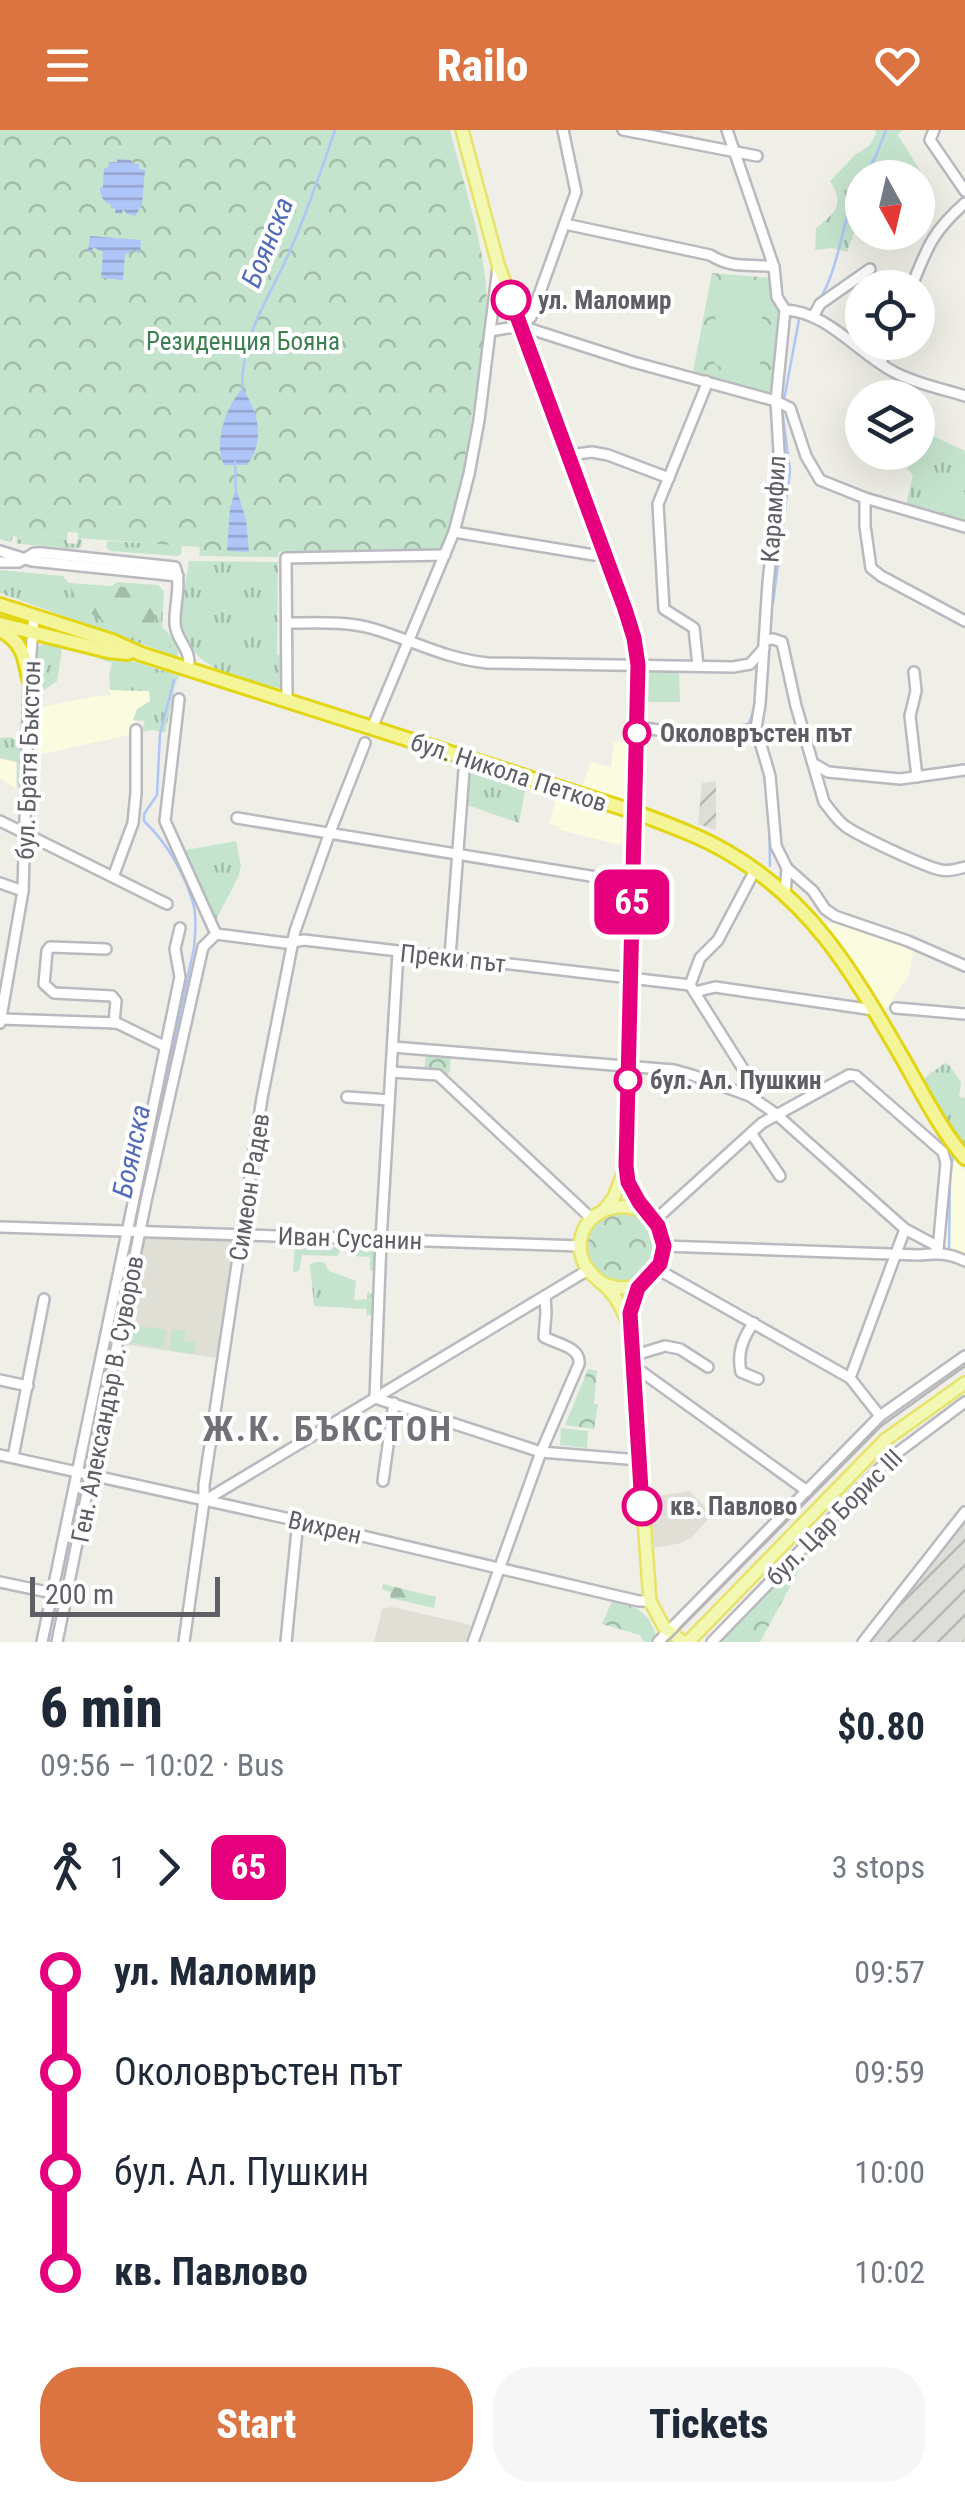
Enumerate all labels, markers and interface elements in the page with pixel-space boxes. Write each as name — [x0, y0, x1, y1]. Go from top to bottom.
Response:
icon: menu — [40, 38, 95, 93]
icon: heart — [870, 38, 925, 93]
text: Railo — [437, 39, 528, 92]
north arrow — [845, 160, 935, 250]
map controls — [845, 160, 935, 470]
water label: Боянска — [235, 192, 300, 292]
button: locate — [845, 270, 935, 360]
marker: ул. Маломир — [492, 281, 530, 319]
place label: ул. Маломир — [538, 286, 671, 315]
park label: Резиденция Бояна — [146, 327, 340, 356]
button: layers — [845, 380, 935, 470]
street label: Карамфил — [755, 454, 792, 564]
street label: бул. Братя Бъкстон — [11, 660, 46, 860]
place label: Околовръстен път — [660, 719, 852, 748]
marker: Околовръстен път — [624, 720, 650, 746]
street label: бул. Никола Петков — [407, 727, 611, 818]
line badge: 65 — [587, 870, 677, 934]
text: 65 — [614, 882, 650, 923]
street label: Преки път — [399, 939, 507, 978]
place label: бул. Ал. Пушкин — [650, 1066, 822, 1095]
marker: бул. Ал. Пушкин — [615, 1067, 641, 1093]
water label: Боянска — [106, 1102, 157, 1201]
street label: Симеон Радев — [224, 1111, 275, 1263]
street label: Иван Сусанин — [277, 1221, 423, 1256]
street label: Ген. Александър В. Суворов — [65, 1253, 150, 1545]
district label: Ж.К. БЪКСТОН — [202, 1409, 454, 1450]
street label: бул. Цар Борис III — [760, 1443, 908, 1591]
marker: кв. Павлово — [623, 1487, 661, 1525]
place label: кв. Павлово — [670, 1492, 798, 1521]
street label: Вихрен — [286, 1505, 364, 1550]
scale bar — [30, 1572, 220, 1616]
text: 200 m — [45, 1578, 114, 1611]
text: 6 min — [40, 1676, 163, 1740]
text: $0.80 — [837, 1705, 925, 1749]
text: 09:56 – 10:02 · Bus — [40, 1746, 284, 1784]
icon: walk — [40, 1840, 95, 1895]
icon: forward — [141, 1840, 196, 1895]
text: 65 — [231, 1847, 266, 1888]
text: 1 — [110, 1848, 126, 1886]
text: 3 stops — [832, 1848, 925, 1886]
text: ул. Маломир — [114, 1950, 317, 1994]
text: 09:57 — [854, 1953, 925, 1991]
text: Околовръстен път — [114, 2050, 403, 2094]
text: 09:59 — [854, 2053, 925, 2091]
text: бул. Ал. Пушкин — [114, 2150, 369, 2194]
text: 10:00 — [854, 2153, 925, 2191]
text: кв. Павлово — [114, 2250, 308, 2294]
text: 10:02 — [854, 2253, 925, 2291]
button: Start — [40, 2367, 473, 2482]
button: Tickets — [493, 2367, 925, 2482]

